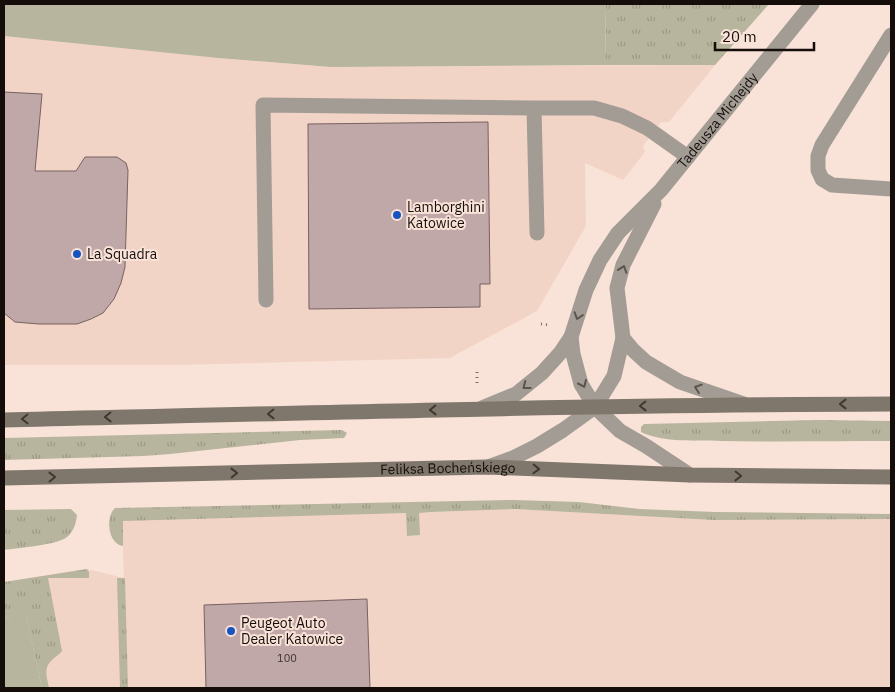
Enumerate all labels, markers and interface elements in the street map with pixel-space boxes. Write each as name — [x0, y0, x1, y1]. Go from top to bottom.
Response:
scale bar — [715, 20, 814, 52]
text: 20 m — [722, 27, 757, 46]
street label: Tadeusza Michejdy — [673, 69, 762, 172]
place label: Lamborghini Katowice — [407, 198, 485, 232]
marker: Lamborghini Katowice — [391, 209, 403, 221]
place label: La Squadra — [87, 245, 158, 263]
marker: La Squadra — [71, 248, 83, 260]
one-way arrow — [617, 265, 627, 274]
one-way arrow — [574, 311, 584, 320]
one-way arrow — [576, 379, 587, 388]
one-way arrow — [523, 380, 532, 388]
one-way arrow — [694, 384, 703, 394]
one-way arrow — [838, 399, 846, 409]
one-way arrow — [638, 400, 646, 411]
one-way arrow — [429, 405, 436, 415]
one-way arrow — [266, 408, 274, 419]
one-way arrow — [104, 412, 112, 422]
one-way arrow — [21, 414, 28, 424]
street label: Feliksa Bocheńskiego — [380, 458, 516, 478]
one-way arrow — [533, 464, 541, 474]
one-way arrow — [230, 468, 238, 479]
one-way arrow — [735, 471, 743, 481]
one-way arrow — [49, 472, 57, 482]
place label: Peugeot Auto Dealer Katowice — [241, 614, 343, 648]
marker: Peugeot Auto Dealer Katowice — [225, 625, 237, 637]
house number: 100 — [277, 651, 297, 665]

